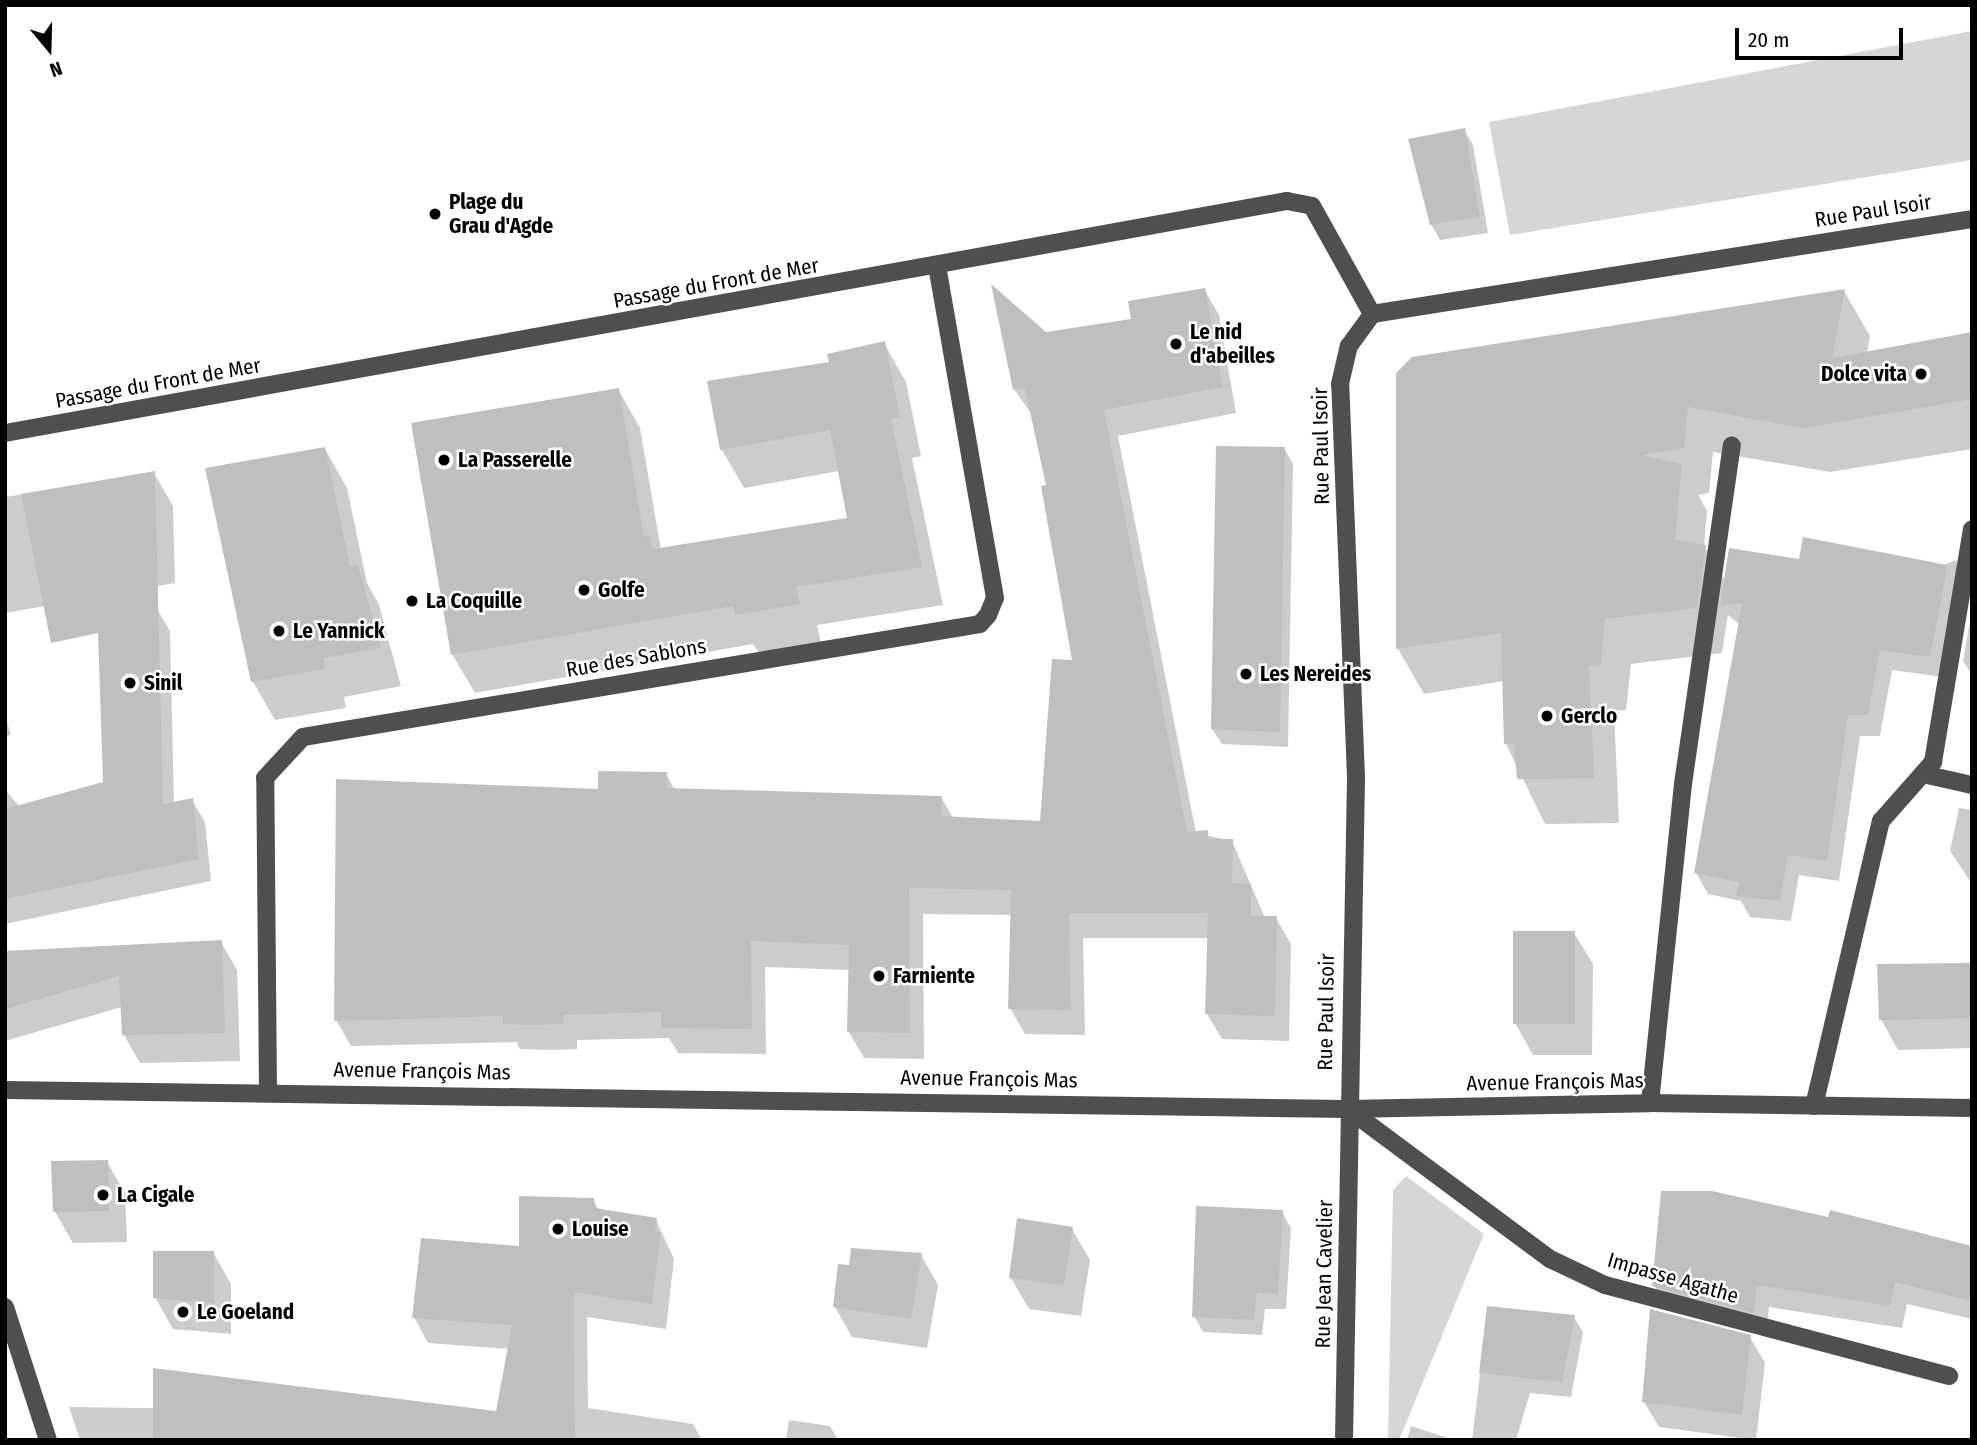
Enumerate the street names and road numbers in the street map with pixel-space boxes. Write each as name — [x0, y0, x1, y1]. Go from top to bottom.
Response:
street label: Rue Paul Isoir — [1813, 189, 1933, 233]
street label: Passage du Front de Mer — [611, 253, 821, 313]
street label: Passage du Front de Mer — [53, 353, 263, 413]
street label: Rue Paul Isoir — [1307, 387, 1335, 505]
street label: Rue des Sablons — [564, 633, 708, 683]
street label: Rue Paul Isoir — [1312, 953, 1340, 1071]
street label: Avenue François Mas — [333, 1057, 511, 1085]
street label: Avenue François Mas — [900, 1065, 1078, 1093]
street label: Avenue François Mas — [1466, 1068, 1644, 1096]
street label: Rue Jean Cavelier — [1310, 1200, 1338, 1348]
street label: Impasse Agathe — [1605, 1247, 1741, 1309]

